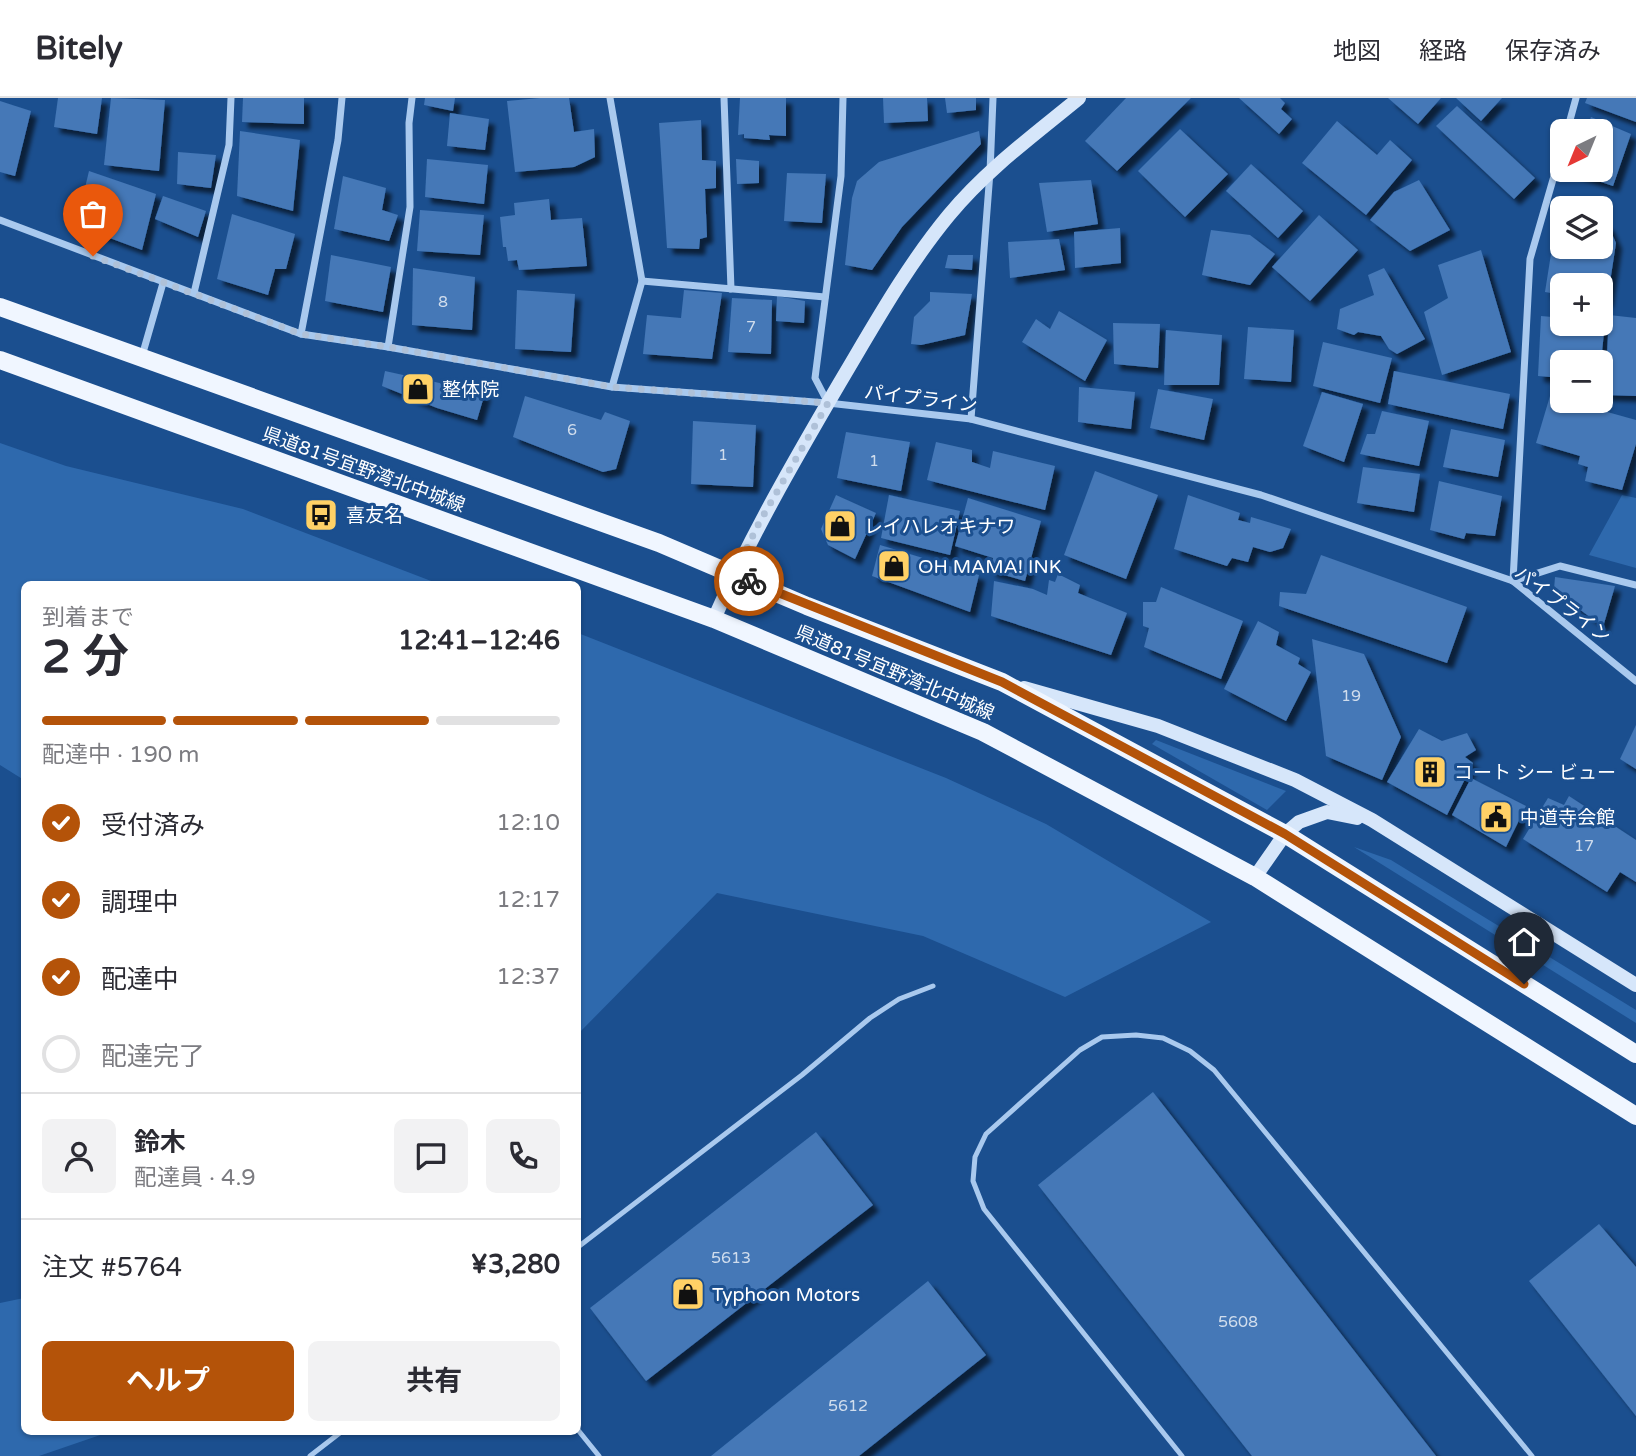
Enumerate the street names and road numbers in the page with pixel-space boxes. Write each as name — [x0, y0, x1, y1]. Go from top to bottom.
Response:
street label: パイプライン — [863, 381, 979, 417]
street label: 県道81号宜野湾北中城線 — [259, 423, 468, 517]
street label: パイプライン — [1510, 562, 1615, 648]
street label: 県道81号宜野湾北中城線 — [792, 621, 997, 725]

